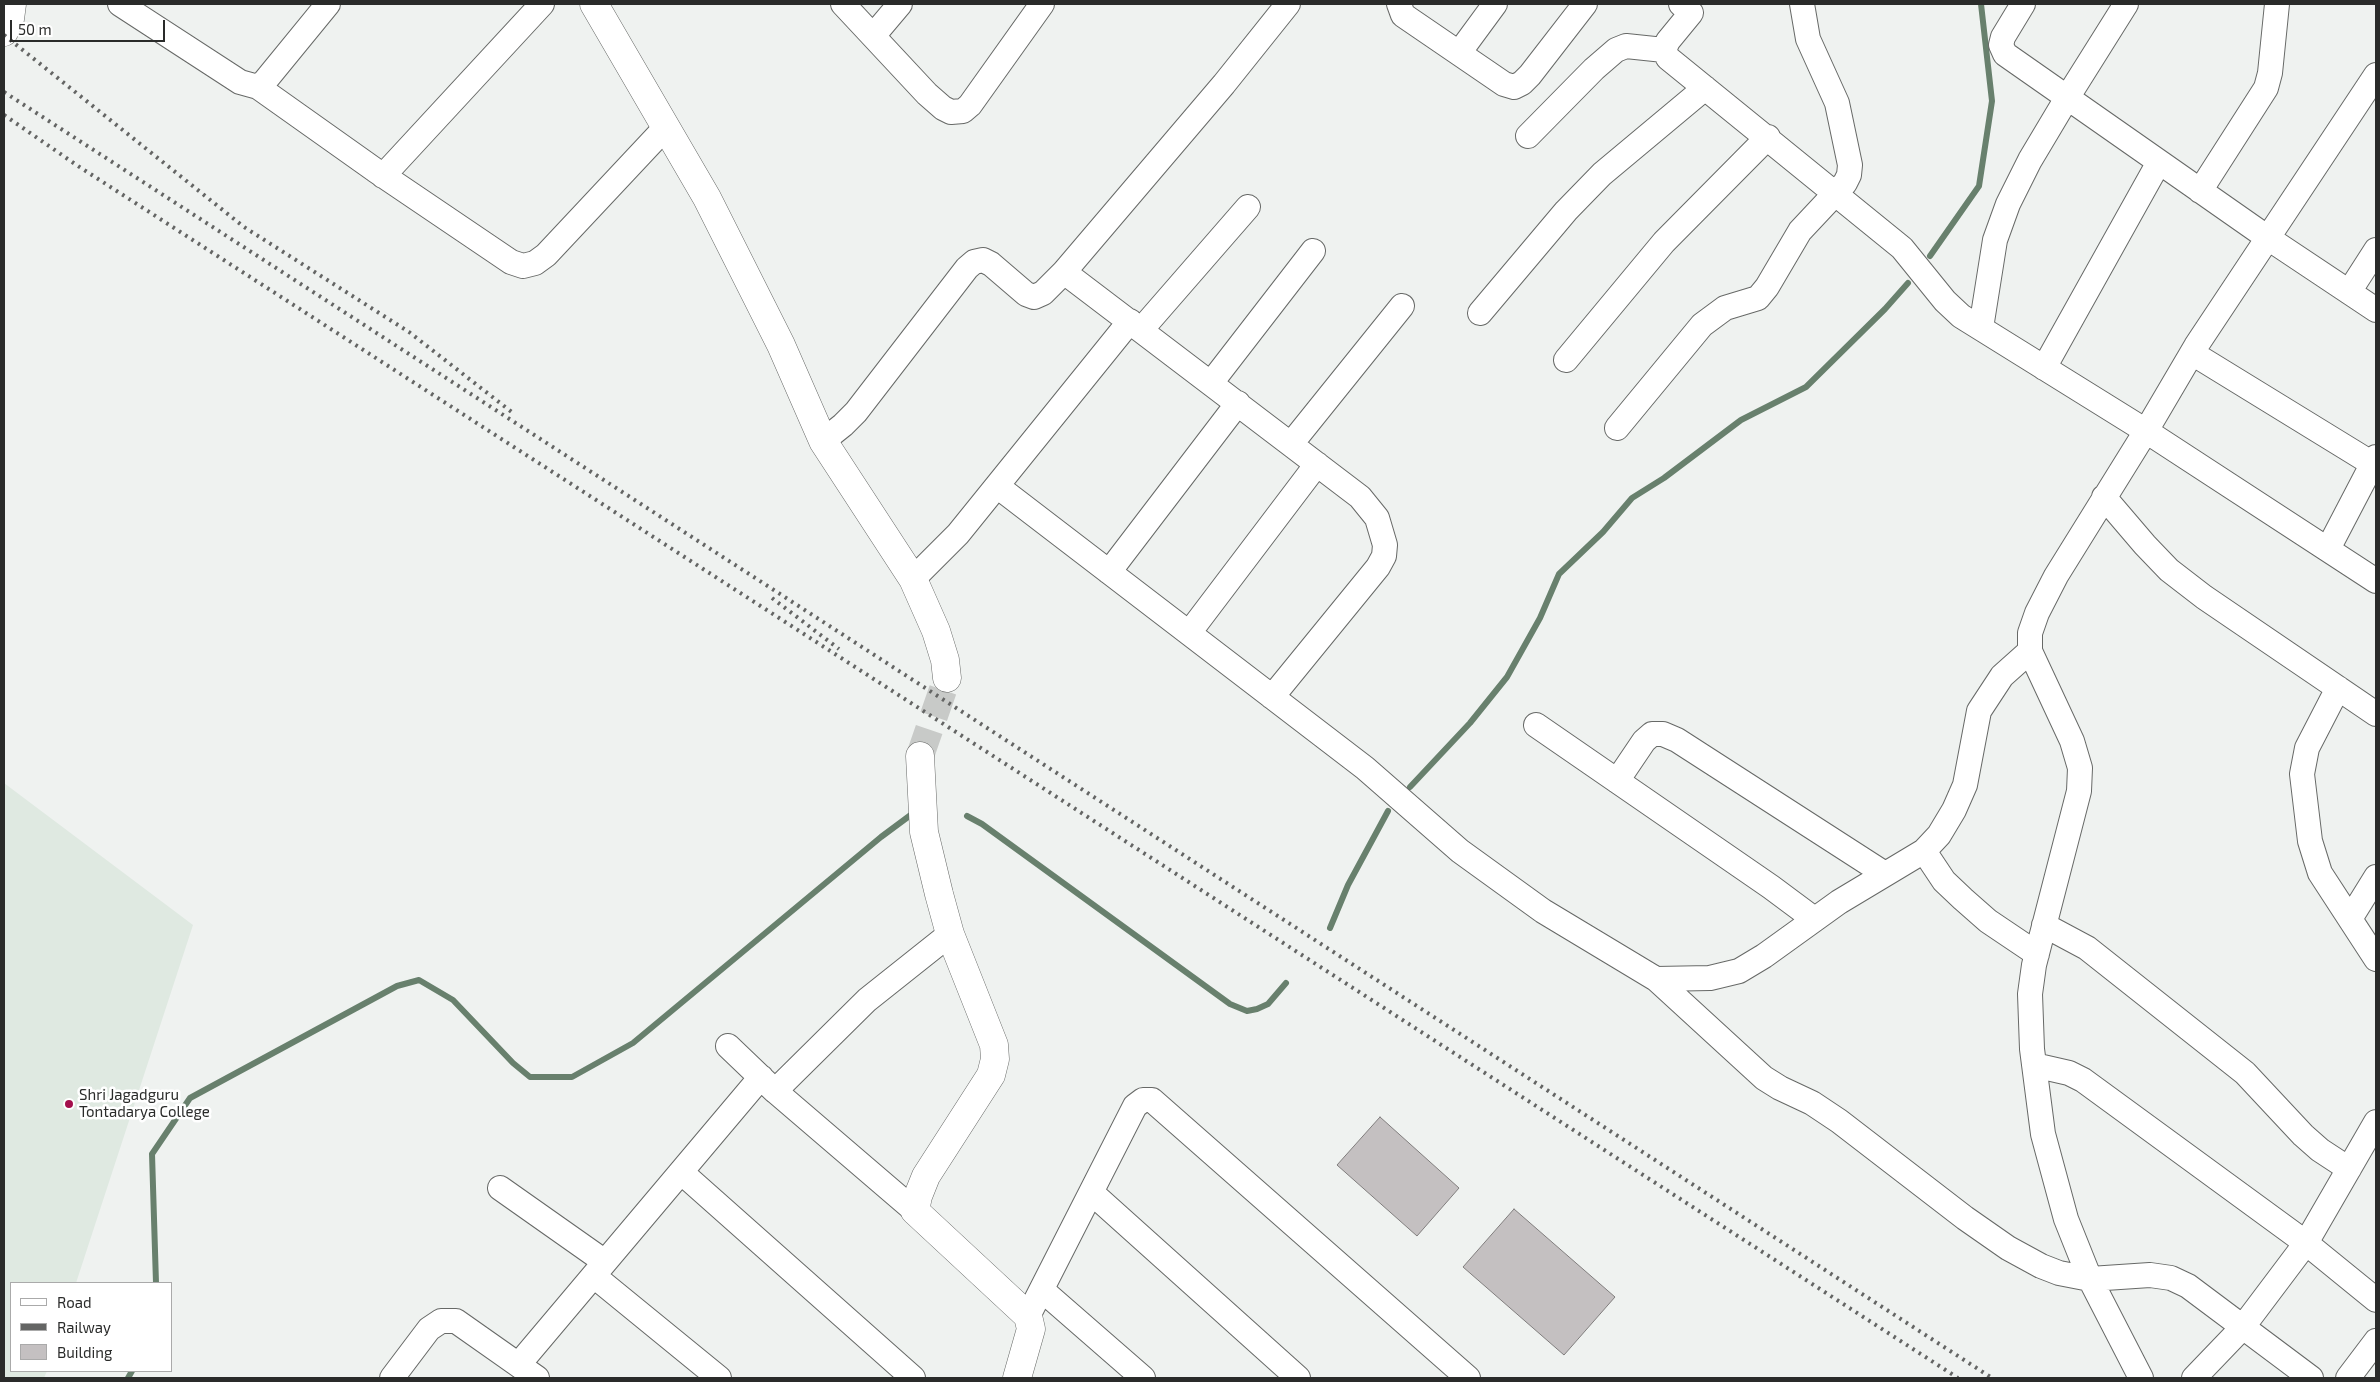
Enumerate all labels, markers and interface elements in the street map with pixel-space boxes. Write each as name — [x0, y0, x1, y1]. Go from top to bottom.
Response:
scale bar — [12, 10, 168, 42]
text: 50 m — [18, 20, 52, 38]
place label: Shri Jagadguru Tontadarya College — [79, 1086, 210, 1121]
marker: Shri Jagadguru Tontadarya College — [63, 1098, 75, 1110]
legend — [10, 1282, 172, 1372]
text: Road — [57, 1293, 92, 1311]
text: Railway — [57, 1318, 111, 1336]
text: Building — [57, 1343, 112, 1361]

